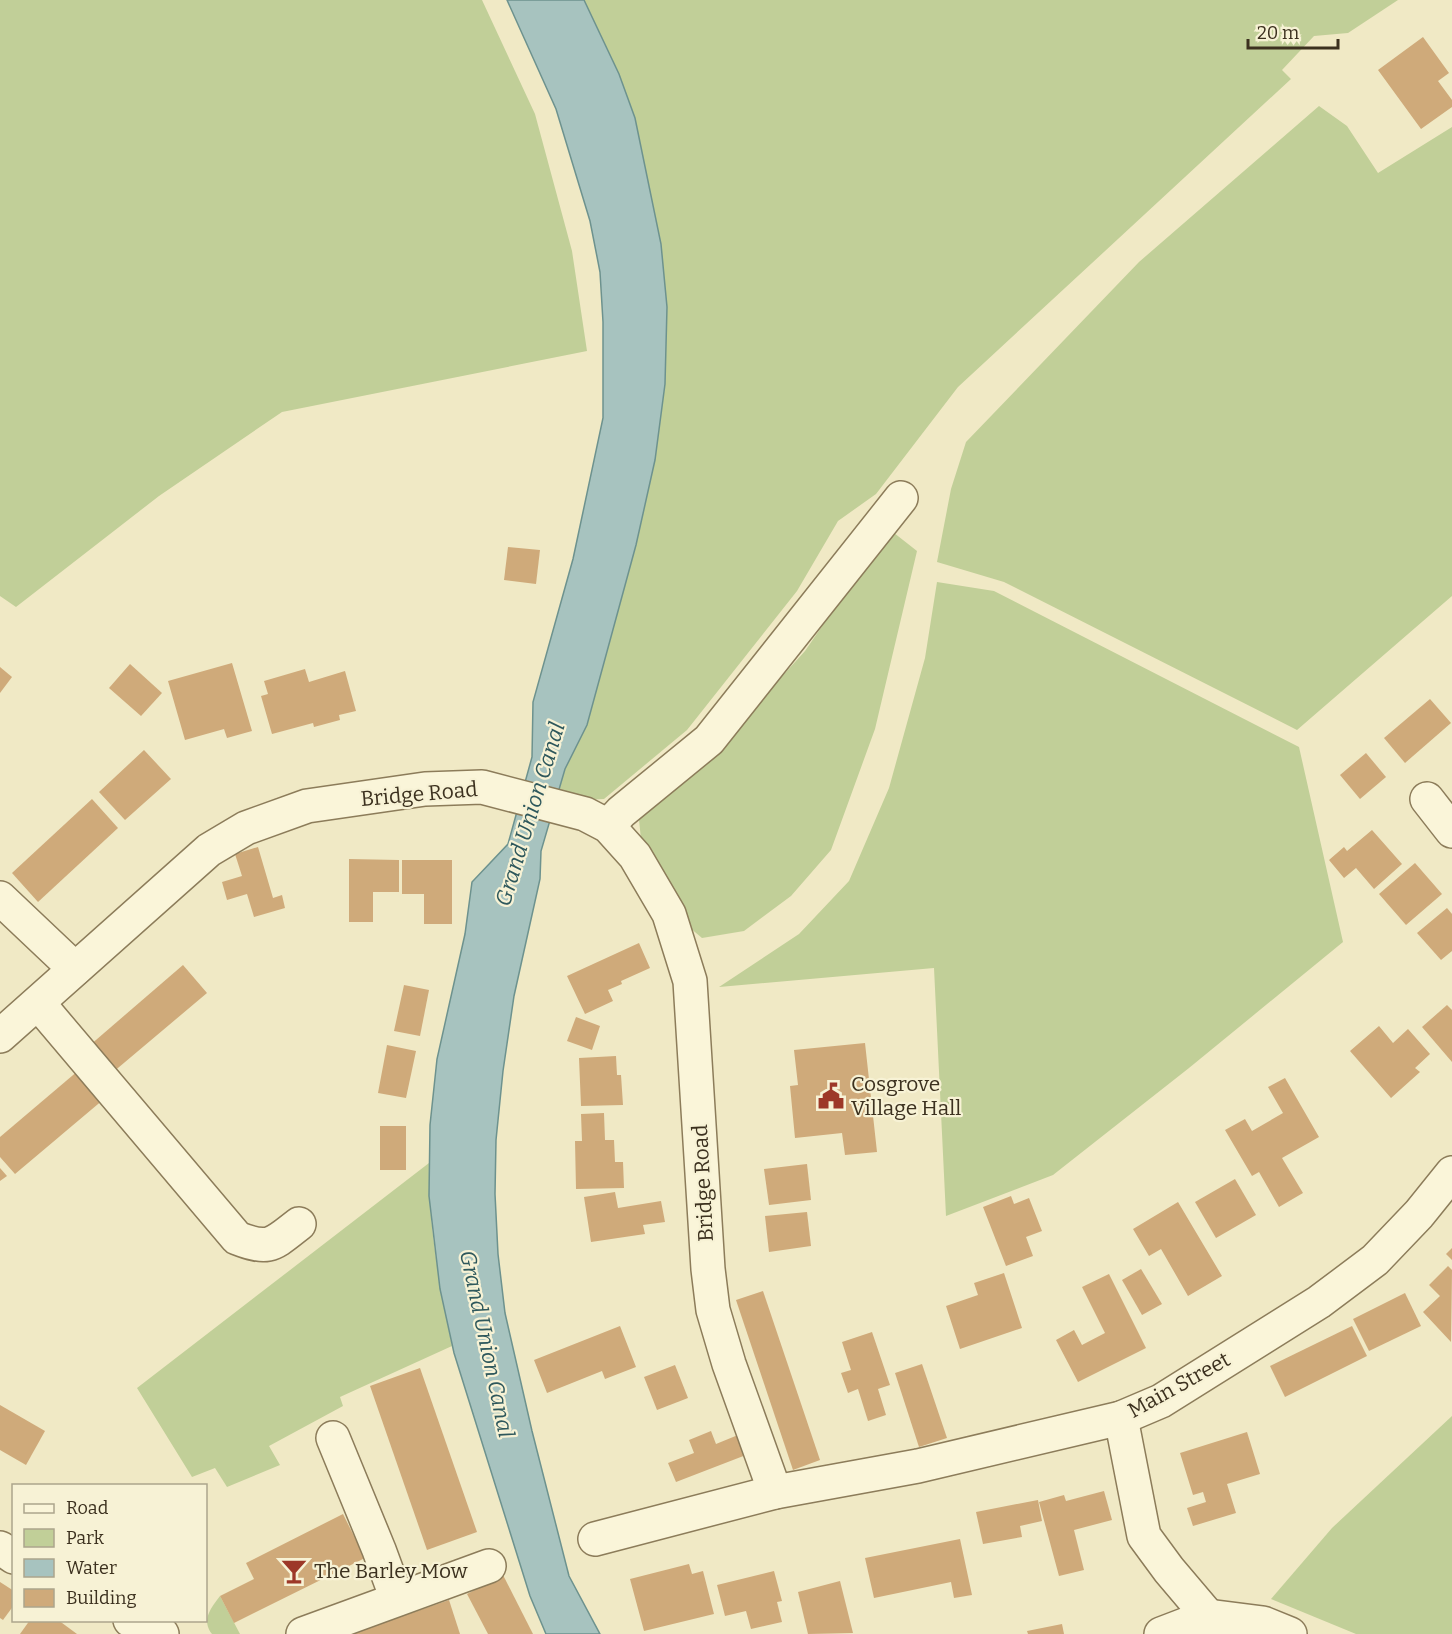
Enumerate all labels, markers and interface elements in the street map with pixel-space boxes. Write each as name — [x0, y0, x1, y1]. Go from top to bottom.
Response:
scale bar — [1248, 12, 1338, 50]
text: 20 m — [1257, 22, 1299, 44]
water label: Grand Union Canal — [489, 719, 571, 909]
street label: Bridge Road — [359, 776, 479, 812]
place label: Cosgrove Village Hall — [851, 1071, 961, 1121]
public building icon: Cosgrove Village Hall — [816, 1081, 846, 1111]
street label: Bridge Road — [687, 1124, 719, 1242]
water label: Grand Union Canal — [454, 1248, 520, 1440]
street label: Main Street — [1123, 1346, 1235, 1424]
legend — [12, 1484, 207, 1622]
text: Road — [66, 1497, 109, 1519]
text: Park — [66, 1527, 105, 1549]
bar icon: The Barley Mow — [279, 1556, 309, 1586]
text: Water — [66, 1557, 117, 1579]
place label: The Barley Mow — [314, 1558, 468, 1584]
text: Building — [66, 1587, 137, 1609]

